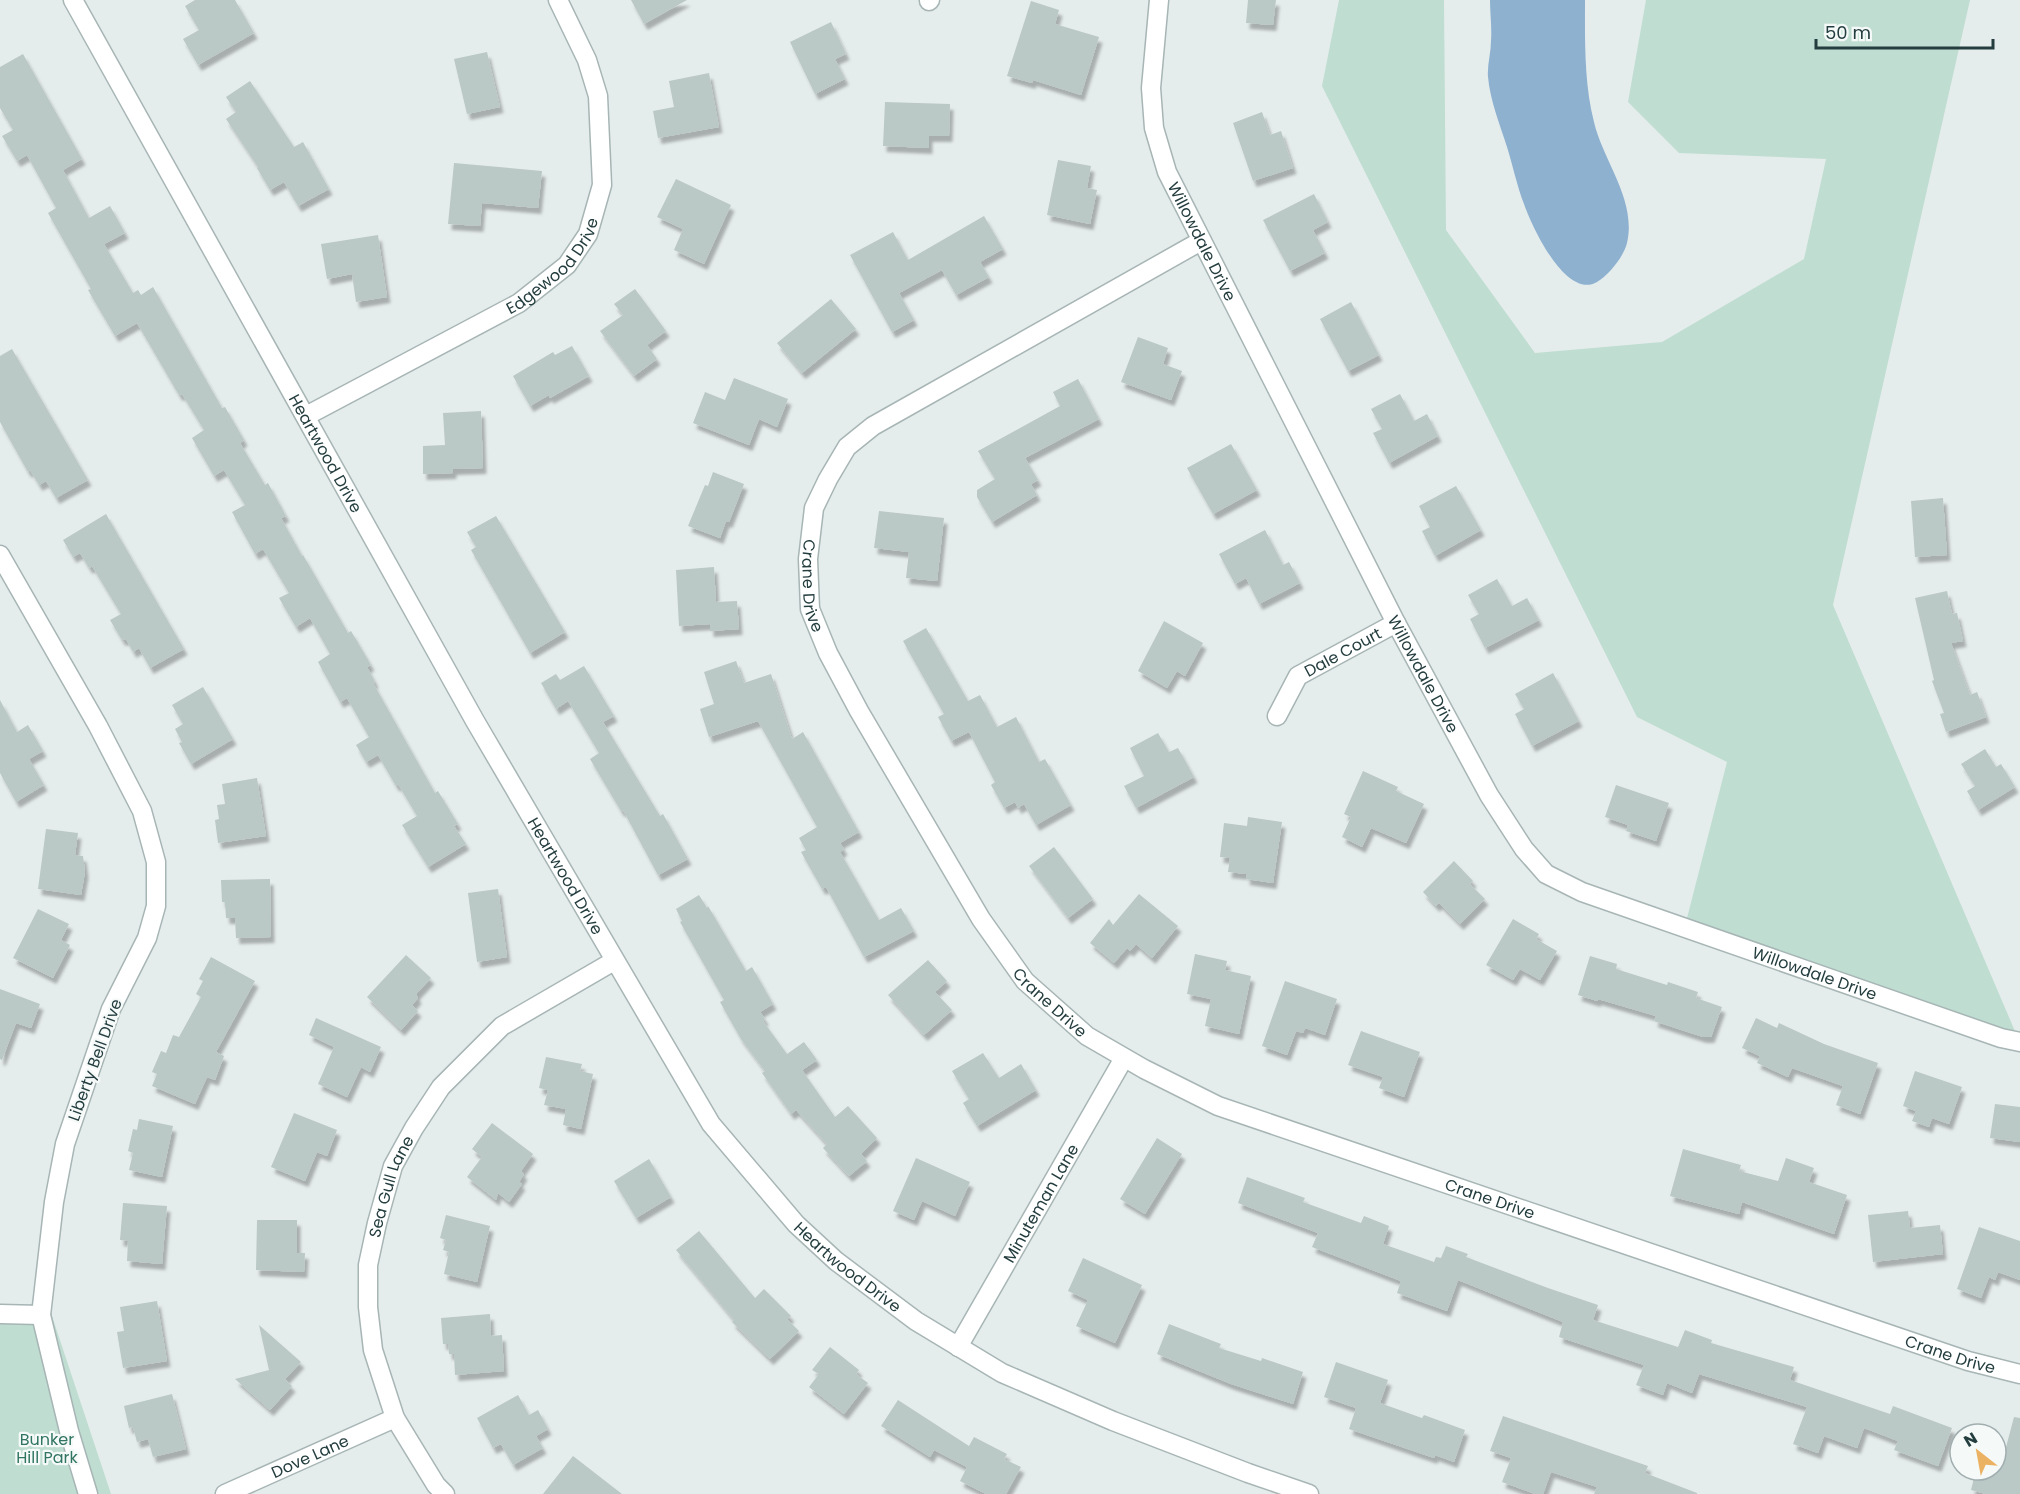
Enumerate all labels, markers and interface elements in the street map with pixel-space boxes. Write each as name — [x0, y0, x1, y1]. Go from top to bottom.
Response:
scale bar — [1816, 12, 1993, 50]
text: 50 m — [1825, 20, 1871, 45]
street label: Willowdale Drive — [1162, 178, 1242, 305]
street label: Edgewood Drive — [502, 215, 604, 319]
street label: Heartwood Drive — [283, 390, 368, 517]
street label: Crane Drive — [796, 538, 830, 636]
street label: Willowdale Drive — [1382, 611, 1465, 737]
street label: Dale Court — [1300, 621, 1386, 682]
street label: Heartwood Drive — [522, 813, 609, 939]
street label: Willowdale Drive — [1749, 941, 1880, 1005]
street label: Crane Drive — [1007, 963, 1092, 1042]
street label: Liberty Bell Drive — [62, 996, 128, 1124]
street label: Sea Gull Lane — [363, 1131, 419, 1240]
street label: Minuteman Lane — [997, 1139, 1084, 1267]
street label: Crane Drive — [1442, 1172, 1538, 1224]
street label: Heartwood Drive — [789, 1216, 906, 1318]
street label: Crane Drive — [1902, 1329, 1998, 1379]
north arrow — [1948, 1422, 2008, 1482]
text: N — [1959, 1427, 1982, 1453]
park label: Bunker Hill Park — [16, 1428, 78, 1469]
street label: Dove Lane — [267, 1429, 352, 1483]

